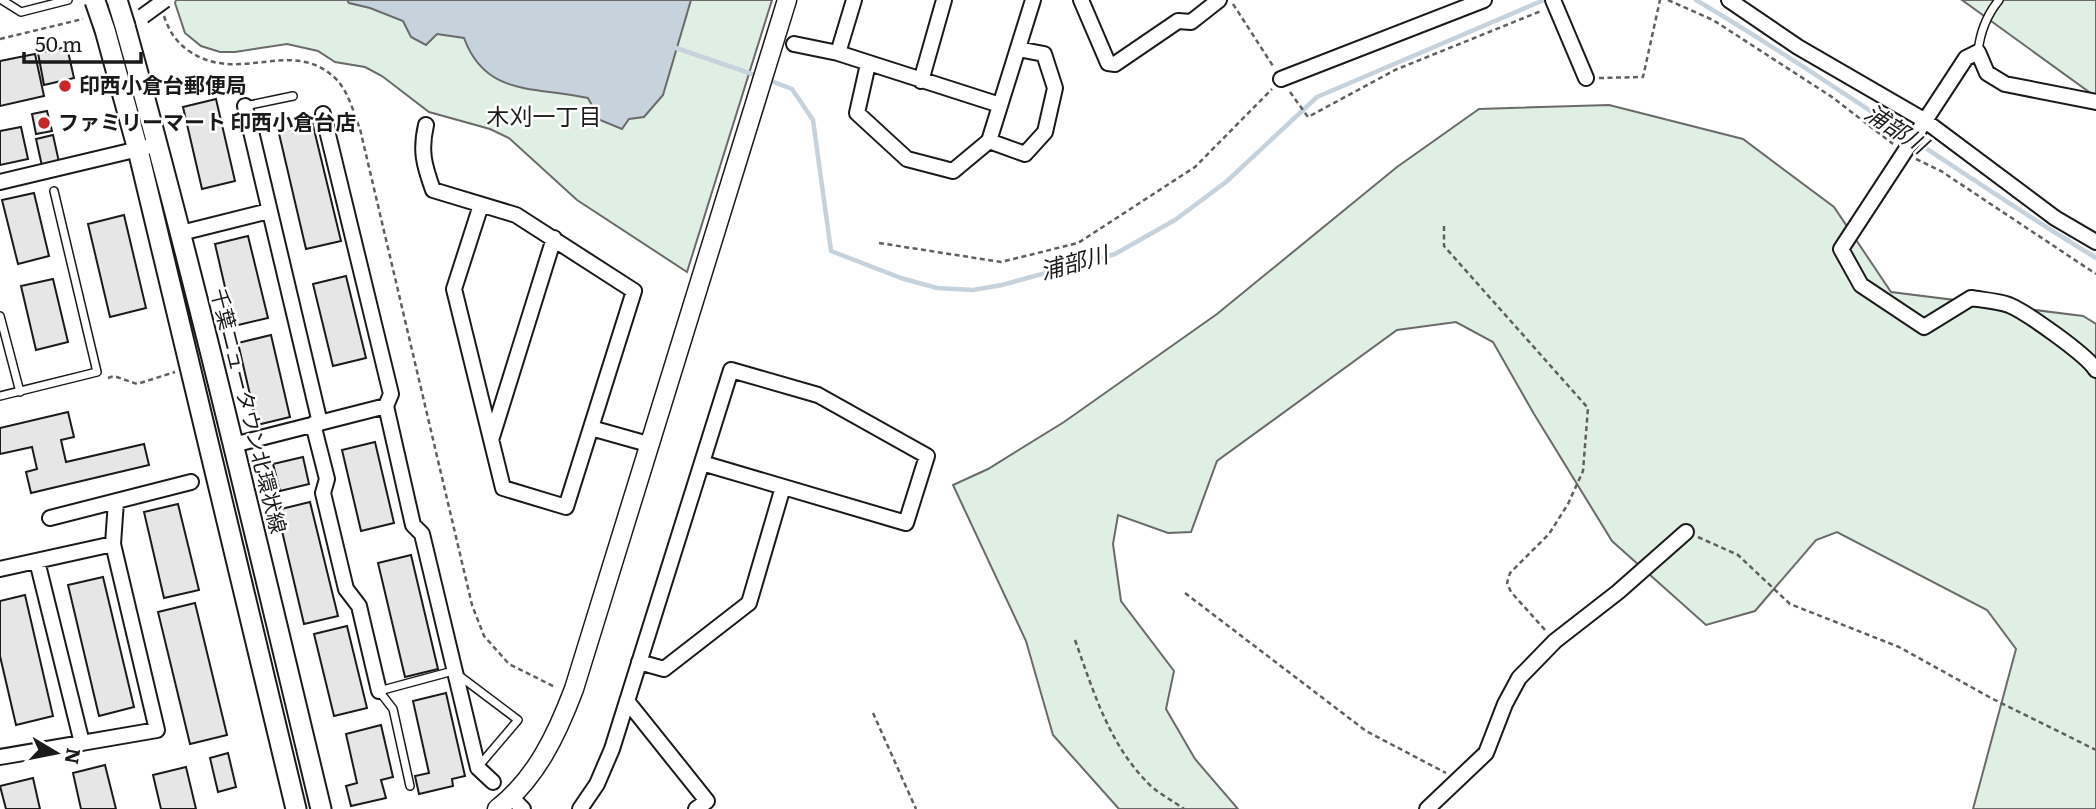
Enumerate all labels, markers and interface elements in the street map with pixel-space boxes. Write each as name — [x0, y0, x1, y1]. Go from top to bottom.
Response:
scale bar — [24, 21, 142, 65]
text: 50 m — [35, 27, 82, 58]
place label: 印西小倉台郵便局 — [79, 68, 247, 99]
marker: 印西小倉台郵便局 — [57, 78, 73, 94]
water label: 浦部川 — [1859, 94, 1938, 162]
district label: 木刈一丁目 — [487, 98, 602, 132]
place label: ファミリーマート 印西小倉台店 — [58, 105, 356, 136]
marker: ファミリーマート 印西小倉台店 — [36, 115, 52, 131]
water label: 浦部川 — [1036, 235, 1114, 286]
street label: 千葉ニュータウン北環状線 — [205, 284, 296, 536]
north arrow — [21, 718, 91, 788]
text: N — [59, 746, 89, 766]

